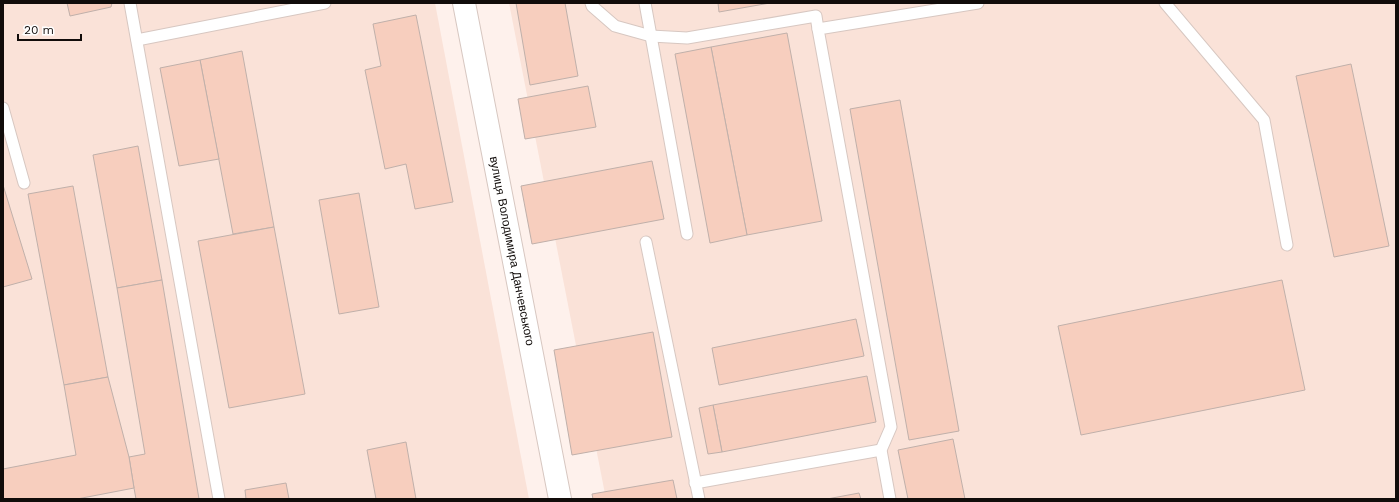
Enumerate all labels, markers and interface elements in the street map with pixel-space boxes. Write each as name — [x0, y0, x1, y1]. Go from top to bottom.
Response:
scale bar — [18, 16, 81, 42]
text: 20 m — [24, 23, 54, 37]
street label: вулиця Володимира Данчевського — [487, 155, 537, 347]

